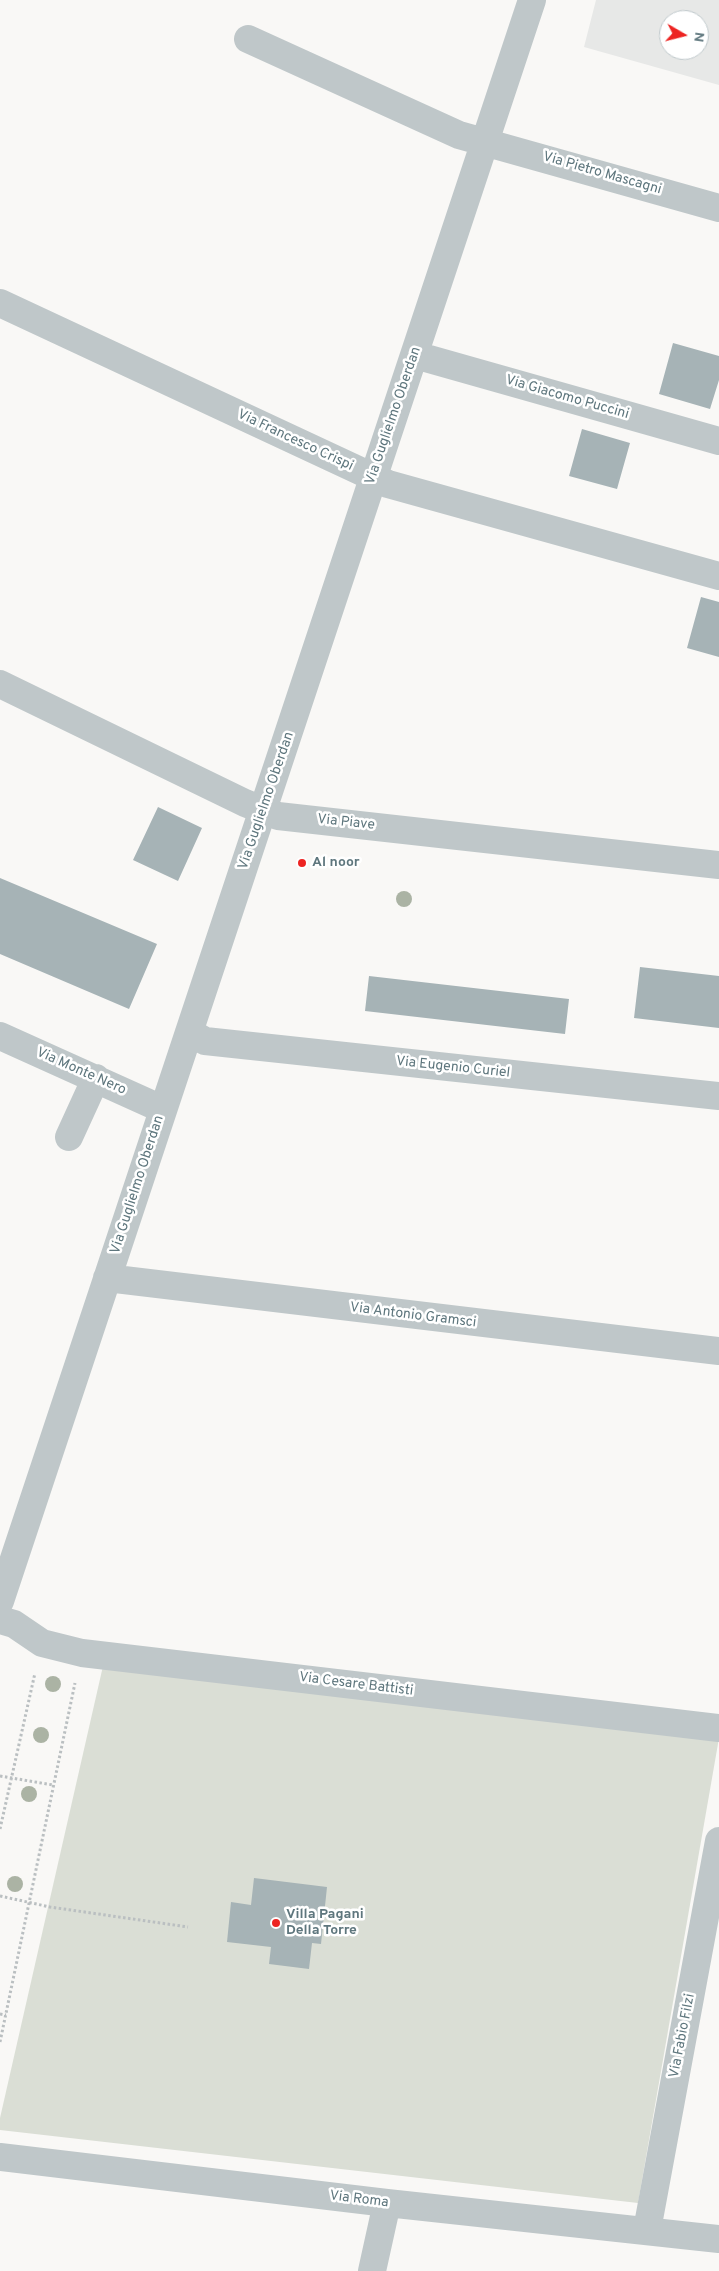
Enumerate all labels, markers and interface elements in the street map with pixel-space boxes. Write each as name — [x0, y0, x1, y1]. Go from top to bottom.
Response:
north arrow — [659, 10, 709, 60]
text: N — [689, 31, 707, 43]
street label: Via Pietro Mascagni — [541, 149, 663, 199]
street label: Via Guglielmo Oberdan — [363, 345, 425, 487]
street label: Via Giacomo Puccini — [503, 372, 631, 424]
street label: Via Francesco Crispi — [234, 407, 356, 475]
street label: Via Guglielmo Oberdan — [236, 730, 298, 872]
street label: Via Piave — [316, 812, 376, 834]
place label: Al noor — [312, 855, 360, 871]
marker: Al noor — [296, 857, 308, 869]
street label: Via Monte Nero — [33, 1045, 129, 1099]
street label: Via Eugenio Curiel — [395, 1054, 511, 1082]
street label: Via Guglielmo Oberdan — [108, 1114, 168, 1256]
street label: Via Antonio Gramsci — [349, 1300, 477, 1332]
street label: Via Cesare Battisti — [298, 1670, 414, 1700]
place label: Villa Pagani Della Torre — [286, 1907, 364, 1940]
marker: Villa Pagani Della Torre — [270, 1917, 282, 1929]
street label: Via Fabio Filzi — [667, 1992, 699, 2080]
street label: Via Roma — [329, 2188, 389, 2212]

